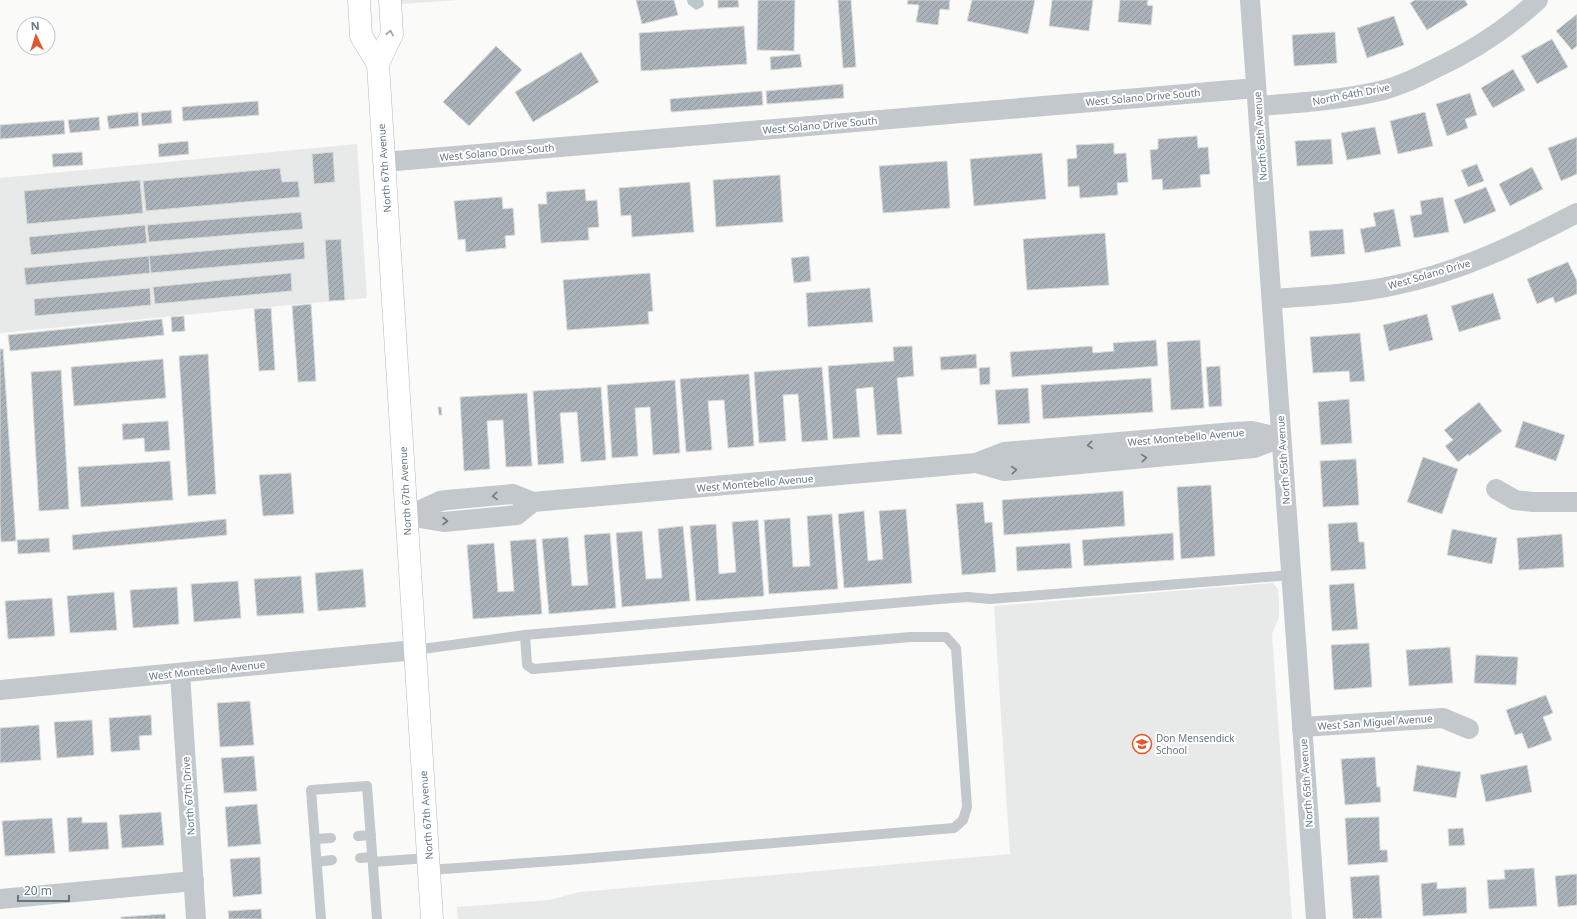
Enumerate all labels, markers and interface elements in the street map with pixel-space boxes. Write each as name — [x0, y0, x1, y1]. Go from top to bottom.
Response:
north arrow — [16, 16, 56, 56]
text: N — [30, 18, 40, 33]
one-way arrow — [385, 30, 394, 36]
street label: North 64th Drive — [1311, 80, 1391, 108]
street label: West Solano Drive South — [1085, 85, 1201, 109]
street label: North 65th Avenue — [1250, 91, 1270, 181]
street label: West Solano Drive South — [762, 113, 878, 137]
street label: North 67th Avenue — [374, 123, 394, 213]
street label: West Solano Drive South — [439, 140, 555, 164]
street label: West Solano Drive — [1386, 255, 1472, 292]
street label: North 65th Avenue — [1273, 415, 1293, 505]
street label: West Montebello Avenue — [1127, 425, 1245, 449]
one-way arrow — [1087, 440, 1093, 449]
street label: North 67th Avenue — [396, 446, 414, 536]
one-way arrow — [1141, 454, 1147, 463]
one-way arrow — [1011, 465, 1017, 474]
street label: West Montebello Avenue — [696, 471, 814, 495]
one-way arrow — [492, 491, 498, 500]
one-way arrow — [442, 517, 448, 525]
street label: West Montebello Avenue — [148, 657, 266, 683]
street label: West San Miguel Avenue — [1317, 711, 1433, 733]
place label: Don Mensendick School — [1156, 731, 1235, 757]
school or university icon: Don Mensendick School — [1131, 733, 1153, 755]
street label: North 65th Avenue — [1296, 738, 1316, 828]
street label: North 67th Drive — [178, 756, 198, 836]
street label: North 67th Avenue — [416, 770, 436, 860]
scale bar — [18, 877, 69, 903]
text: 20 m — [24, 882, 52, 899]

